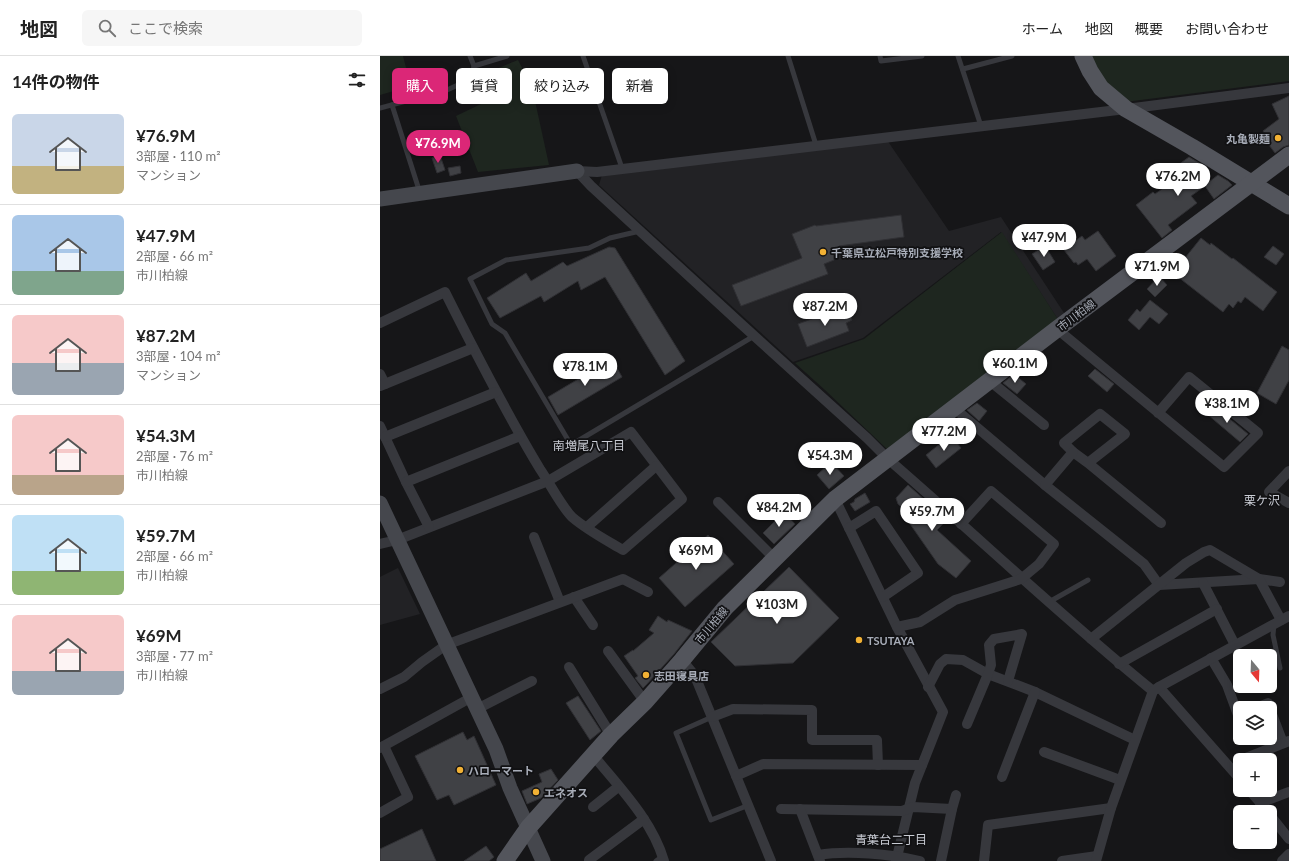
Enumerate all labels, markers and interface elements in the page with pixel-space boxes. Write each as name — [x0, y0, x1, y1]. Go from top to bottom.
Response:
search box — [82, 10, 362, 46]
text: 地図 — [20, 17, 58, 40]
icon: search — [96, 17, 118, 39]
text: ここで検索 — [128, 19, 203, 37]
text: ホーム — [1021, 20, 1063, 37]
text: 地図 — [1085, 20, 1113, 37]
text: 概要 — [1135, 20, 1163, 37]
text: お問い合わせ — [1185, 20, 1269, 37]
chip: 購入 — [392, 68, 448, 104]
chip: 賃貸 — [456, 68, 512, 104]
chip: 絞り込み — [520, 68, 604, 104]
chip: 新着 — [612, 68, 668, 104]
icon: filters — [346, 69, 368, 91]
text: 14件の物件 — [12, 71, 100, 92]
text: ¥76.9M — [136, 125, 196, 146]
icon: home — [44, 130, 92, 178]
pin: ¥76.9M — [405, 130, 471, 164]
place label: 丸亀製麺 — [1226, 132, 1270, 145]
marker: 丸亀製麺 — [1273, 133, 1283, 143]
text: ¥76.9M — [415, 135, 461, 151]
text: 3部屋 · 110 m² — [136, 148, 221, 164]
pin: ¥76.2M — [1145, 163, 1211, 197]
text: マンション — [136, 167, 201, 183]
text: ¥76.2M — [1155, 168, 1201, 184]
pin: ¥47.9M — [1011, 224, 1077, 258]
text: ¥47.9M — [136, 225, 196, 246]
text: ¥47.9M — [1021, 229, 1067, 245]
icon: home — [44, 231, 92, 279]
place label: 千葉県立松戸特別支援学校 — [831, 246, 963, 259]
marker: 千葉県立松戸特別支援学校 — [818, 247, 828, 257]
text: 2部屋 · 66 m² — [136, 248, 213, 264]
pin: ¥71.9M — [1124, 253, 1190, 287]
text: ¥71.9M — [1134, 258, 1180, 274]
text: 市川柏線 — [136, 267, 188, 283]
pin: ¥87.2M — [792, 293, 858, 327]
street label: 市川柏線 — [1055, 297, 1097, 333]
text: ¥87.2M — [802, 298, 848, 314]
text: ¥87.2M — [136, 325, 196, 346]
icon: home — [44, 331, 92, 379]
text: 3部屋 · 104 m² — [136, 348, 221, 364]
pin: ¥60.1M — [982, 350, 1048, 384]
pin: ¥78.1M — [552, 353, 618, 387]
text: ¥60.1M — [992, 355, 1038, 371]
text: ¥78.1M — [562, 358, 608, 374]
text: マンション — [136, 367, 201, 383]
pin: ¥38.1M — [1194, 390, 1260, 424]
text: ¥38.1M — [1204, 395, 1250, 411]
pin: ¥77.2M — [911, 418, 977, 452]
text: ¥77.2M — [921, 423, 967, 439]
text: ¥54.3M — [136, 425, 196, 446]
icon: home — [44, 431, 92, 479]
district label: 南増尾八丁目 — [553, 438, 625, 453]
pin: ¥54.3M — [797, 442, 863, 476]
text: ¥54.3M — [807, 447, 853, 463]
text: 2部屋 · 76 m² — [136, 448, 213, 464]
text: 市川柏線 — [136, 467, 188, 483]
district label: 栗ケ沢 — [1244, 493, 1280, 508]
pin: ¥84.2M — [746, 494, 812, 528]
pin: ¥59.7M — [899, 498, 965, 532]
text: ¥84.2M — [756, 499, 802, 515]
text: ¥59.7M — [909, 503, 955, 519]
text: ¥59.7M — [136, 525, 196, 546]
icon: home — [44, 531, 92, 579]
pin: ¥69M — [672, 537, 720, 571]
text: ¥69M — [679, 542, 713, 558]
text: 2部屋 · 66 m² — [136, 548, 213, 564]
text: 市川柏線 — [136, 567, 188, 583]
pin: ¥103M — [749, 591, 805, 625]
text: ¥103M — [756, 596, 798, 612]
street label: 市川柏線 — [692, 604, 730, 646]
text: ¥69M — [136, 625, 182, 646]
icon: home — [44, 631, 92, 679]
place label: TSUTAYA — [867, 634, 915, 647]
marker: TSUTAYA — [854, 635, 864, 645]
text: 3部屋 · 77 m² — [136, 648, 213, 664]
north arrow — [1233, 649, 1277, 693]
map controls — [1233, 649, 1277, 849]
text: 市川柏線 — [136, 667, 188, 683]
place label: 志田寝具店 — [654, 669, 709, 682]
marker: 志田寝具店 — [641, 670, 651, 680]
button: layers — [1233, 701, 1277, 745]
button: + — [1233, 753, 1277, 797]
place label: ハローマート — [468, 764, 534, 777]
marker: ハローマート — [455, 765, 465, 775]
place label: エネオス — [544, 786, 588, 799]
marker: エネオス — [531, 787, 541, 797]
button: − — [1233, 805, 1277, 849]
district label: 青葉台二丁目 — [855, 832, 927, 847]

